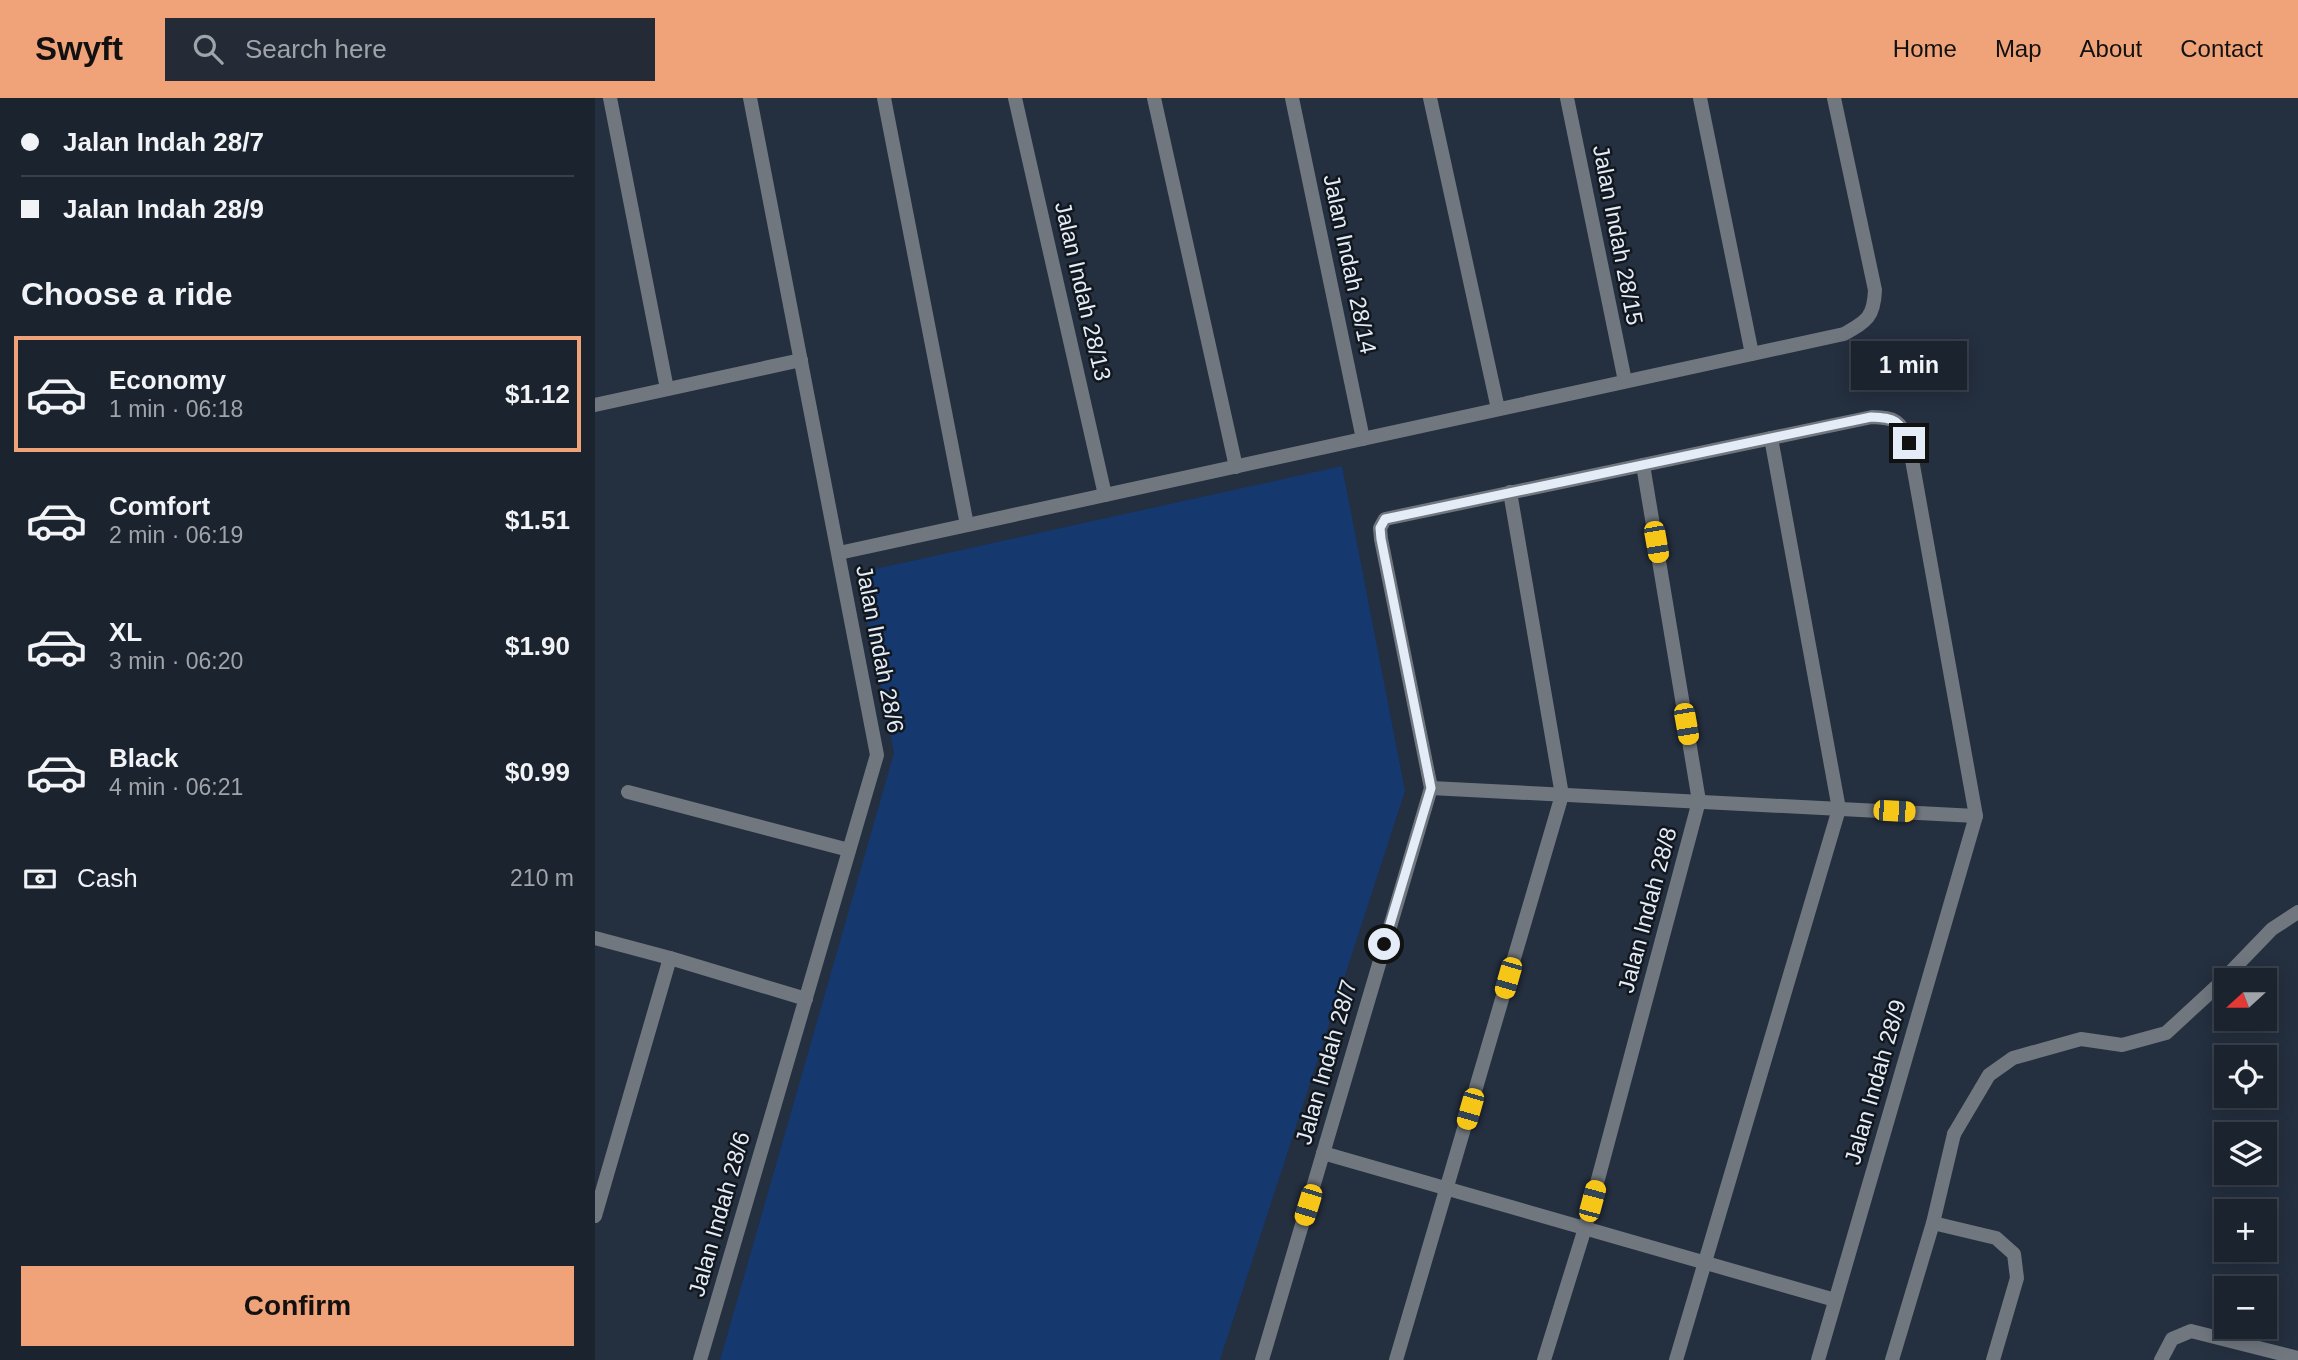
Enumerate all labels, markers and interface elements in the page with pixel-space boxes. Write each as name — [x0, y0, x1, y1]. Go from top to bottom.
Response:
search box — [165, 18, 655, 81]
text: Swyft — [35, 30, 123, 67]
icon: search — [189, 30, 227, 68]
text: Search here — [245, 34, 387, 64]
text: Home — [1893, 35, 1957, 62]
text: Map — [1995, 35, 2042, 62]
text: About — [2080, 35, 2142, 62]
text: Contact — [2180, 35, 2263, 62]
text: Jalan Indah 28/7 — [63, 127, 264, 157]
street label: Jalan Indah 28/15 — [1588, 143, 1648, 327]
street label: Jalan Indah 28/14 — [1318, 172, 1382, 356]
text: Jalan Indah 28/9 — [63, 194, 264, 224]
street label: Jalan Indah 28/13 — [1050, 199, 1116, 383]
text: Choose a ride — [21, 276, 233, 312]
callout: 1 min — [1851, 342, 1967, 390]
text: 1 min — [1879, 352, 1939, 378]
icon: car — [25, 363, 88, 426]
text: Economy — [109, 365, 226, 395]
text: $1.12 — [505, 379, 570, 409]
text: 1 min · 06:18 — [109, 396, 243, 422]
route end — [1893, 427, 1925, 459]
icon: car — [25, 489, 88, 552]
text: Comfort — [109, 491, 210, 521]
text: $1.51 — [505, 505, 570, 535]
car — [1643, 519, 1670, 565]
text: 2 min · 06:19 — [109, 522, 243, 548]
street label: Jalan Indah 28/6 — [851, 563, 909, 735]
icon: car — [25, 615, 88, 678]
text: XL — [109, 617, 142, 647]
text: $1.90 — [505, 631, 570, 661]
text: 3 min · 06:20 — [109, 648, 243, 674]
car — [1673, 701, 1700, 747]
icon: car — [25, 741, 88, 804]
text: Black — [109, 743, 178, 773]
text: $0.99 — [505, 757, 570, 787]
text: 4 min · 06:21 — [109, 774, 243, 800]
car — [1873, 799, 1916, 823]
street label: Jalan Indah 28/8 — [1612, 824, 1682, 996]
icon: cash — [21, 860, 59, 898]
text: Cash — [77, 863, 138, 893]
text: 210 m — [510, 865, 574, 891]
route start — [1368, 928, 1400, 960]
car — [1493, 955, 1524, 1001]
north arrow — [2214, 968, 2277, 1031]
map controls — [2214, 968, 2277, 1339]
street label: Jalan Indah 28/7 — [1290, 977, 1362, 1147]
street label: Jalan Indah 28/9 — [1839, 997, 1911, 1167]
button: locate — [2214, 1045, 2277, 1108]
car — [1455, 1086, 1486, 1132]
button: layers — [2214, 1122, 2277, 1185]
street label: Jalan Indah 28/6 — [683, 1129, 755, 1299]
car — [1577, 1178, 1608, 1224]
car — [1292, 1182, 1325, 1228]
button: + — [2214, 1199, 2277, 1262]
button: Confirm — [21, 1266, 574, 1346]
button: − — [2214, 1276, 2277, 1339]

